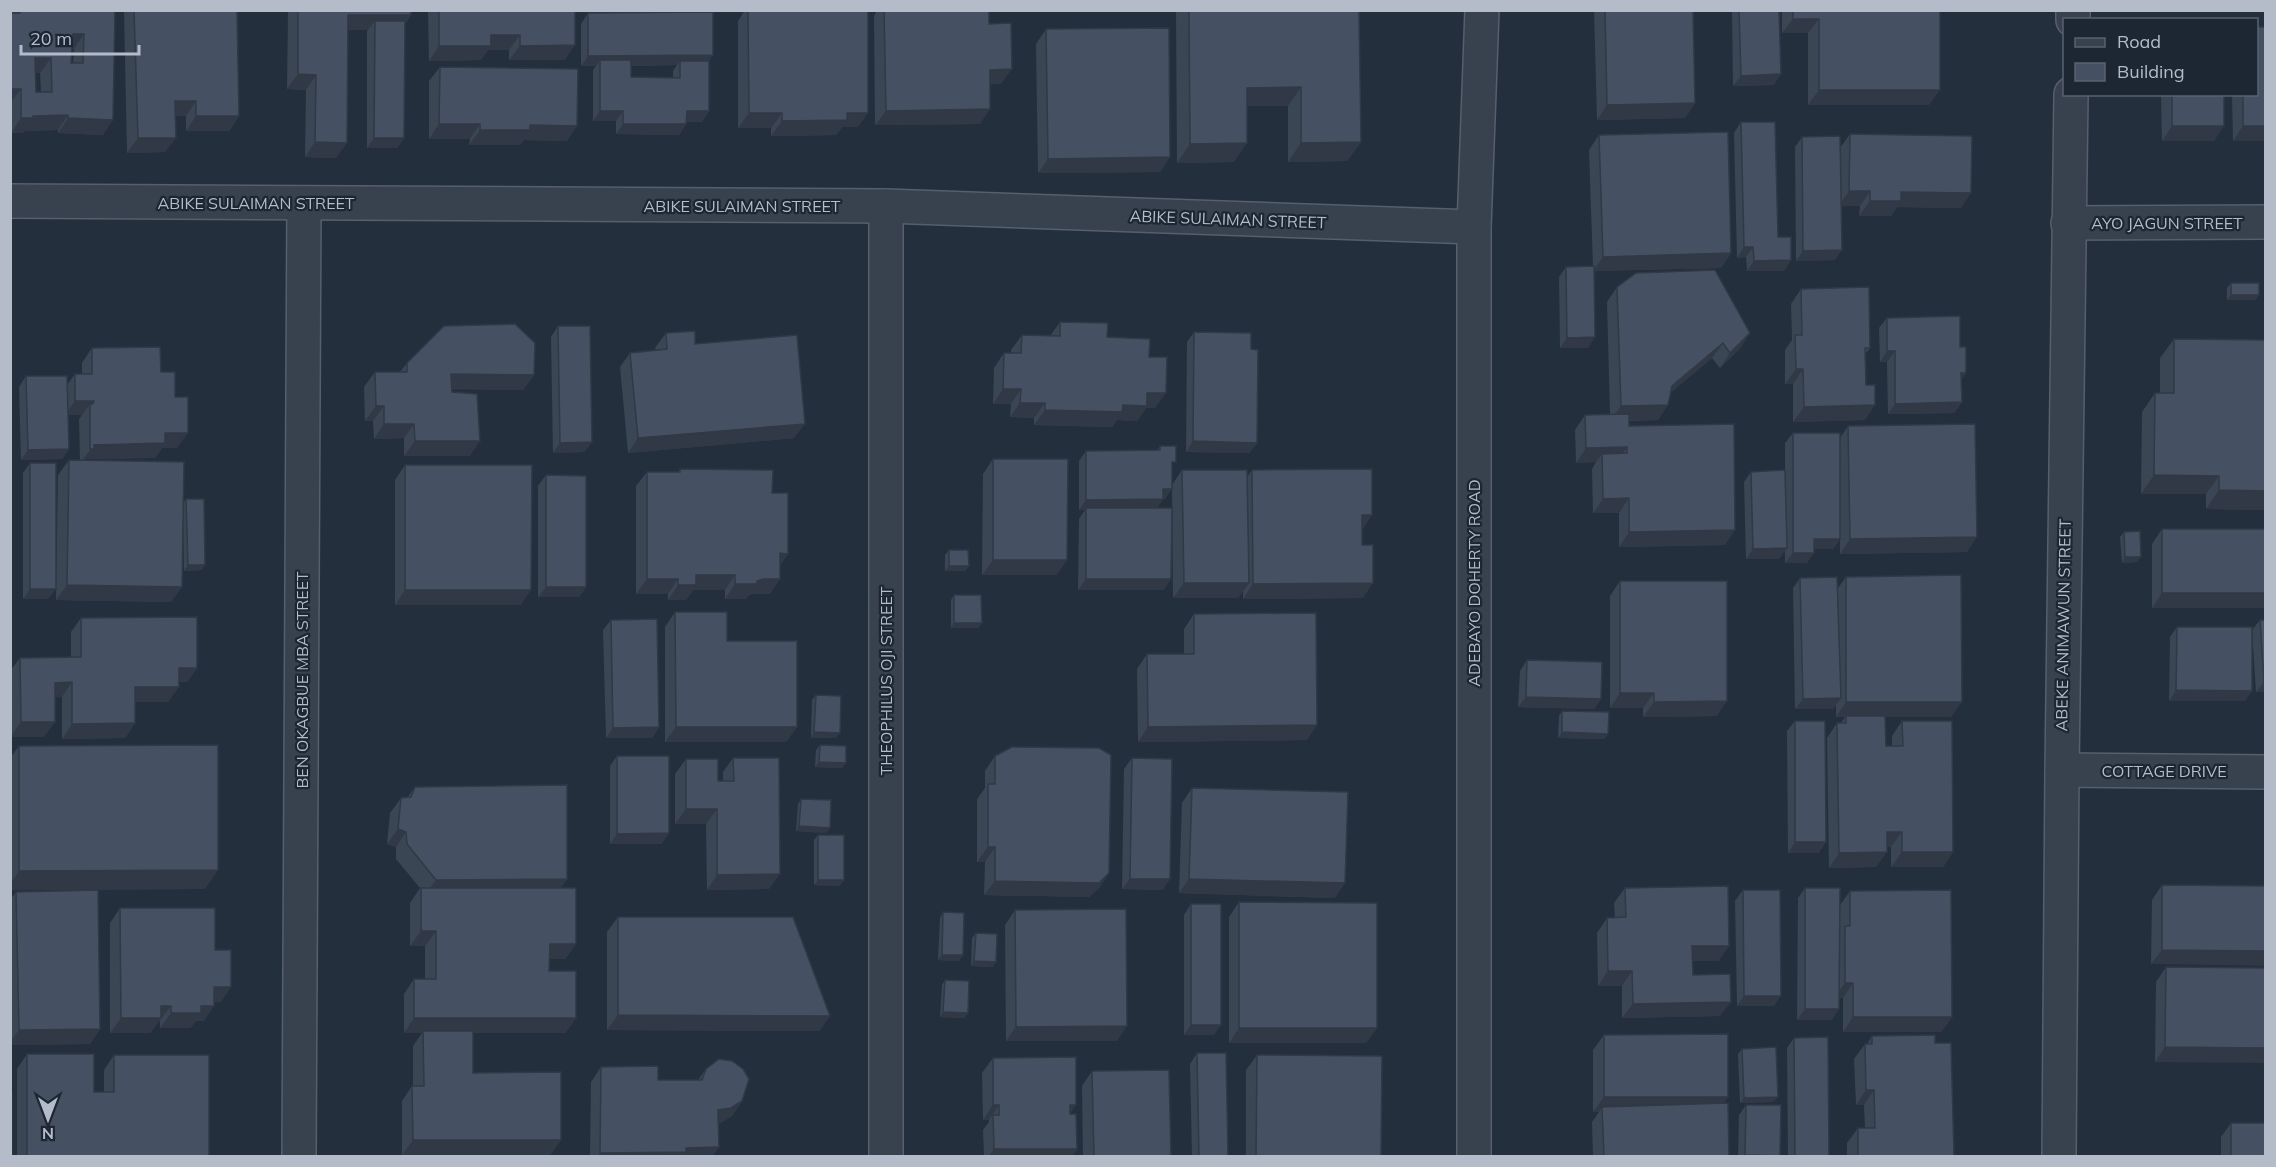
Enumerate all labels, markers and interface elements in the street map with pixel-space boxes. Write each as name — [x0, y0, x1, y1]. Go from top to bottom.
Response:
scale bar — [21, 18, 140, 56]
legend — [2063, 18, 2258, 96]
text: 20 m — [30, 27, 72, 50]
text: Road — [2117, 30, 2161, 53]
text: Building — [2117, 60, 2185, 83]
street label: ABIKE SULAIMAN STREET — [158, 193, 355, 213]
street label: ABIKE SULAIMAN STREET — [644, 196, 841, 216]
street label: ABIKE SULAIMAN STREET — [1129, 206, 1327, 232]
street label: AYO JAGUN STREET — [2091, 213, 2243, 233]
street label: ADEBAYO DOHERTY ROAD — [1464, 479, 1484, 687]
street label: ABEKE ANIMAWUN STREET — [2051, 518, 2075, 731]
street label: BEN OKAGBUE MBA STREET — [292, 571, 312, 789]
street label: THEOPHILUS OJI STREET — [876, 586, 896, 775]
street label: COTTAGE DRIVE — [2101, 761, 2227, 781]
north arrow — [18, 1089, 78, 1149]
text: N — [42, 1124, 54, 1144]

